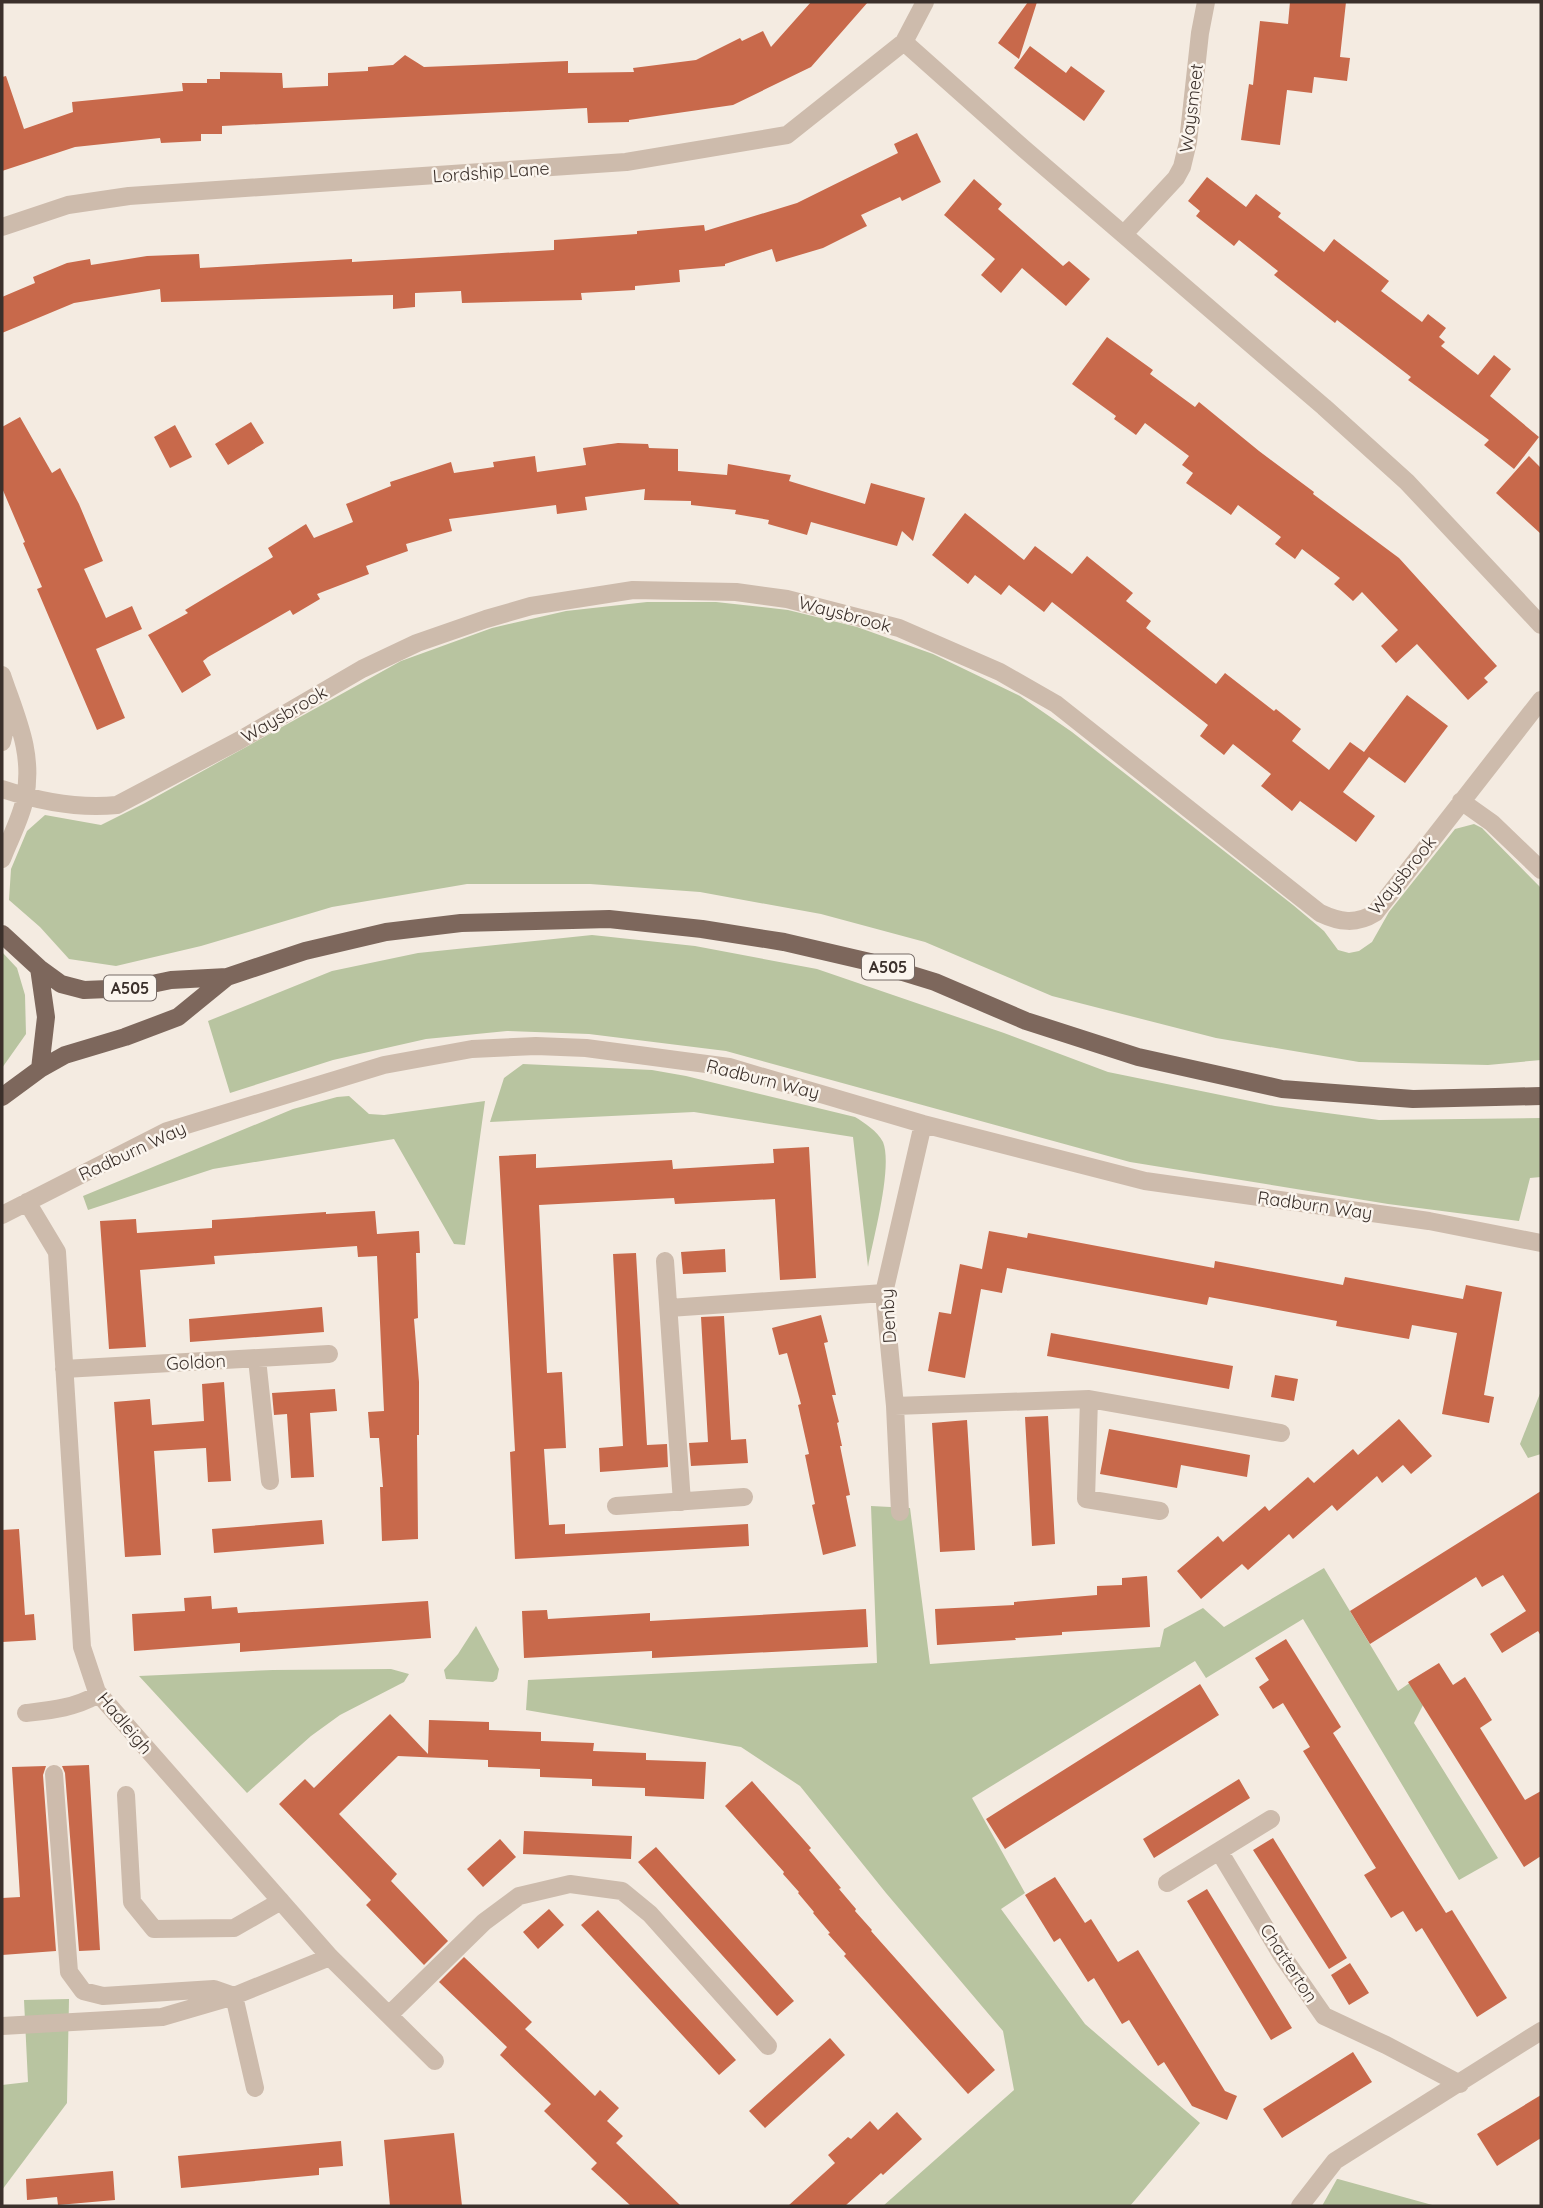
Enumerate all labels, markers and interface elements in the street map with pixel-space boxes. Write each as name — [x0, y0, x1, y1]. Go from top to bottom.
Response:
street label: Waysmeet — [1174, 62, 1208, 154]
street label: Lordship Lane — [432, 156, 550, 188]
street label: Waysbrook — [796, 591, 894, 637]
street label: Waysbrook — [237, 680, 331, 748]
street label: Waysbrook — [1363, 831, 1441, 919]
road number: A505 — [862, 954, 914, 979]
road number: A505 — [104, 976, 156, 1000]
street label: Radburn Way — [704, 1054, 822, 1104]
street label: Radburn Way — [75, 1116, 189, 1186]
street label: Radburn Way — [1256, 1186, 1374, 1224]
street label: Denby — [875, 1288, 901, 1344]
street label: Goldon — [166, 1349, 226, 1375]
street label: Hadleigh — [92, 1687, 158, 1759]
street label: Chatterton — [1255, 1919, 1323, 2007]

